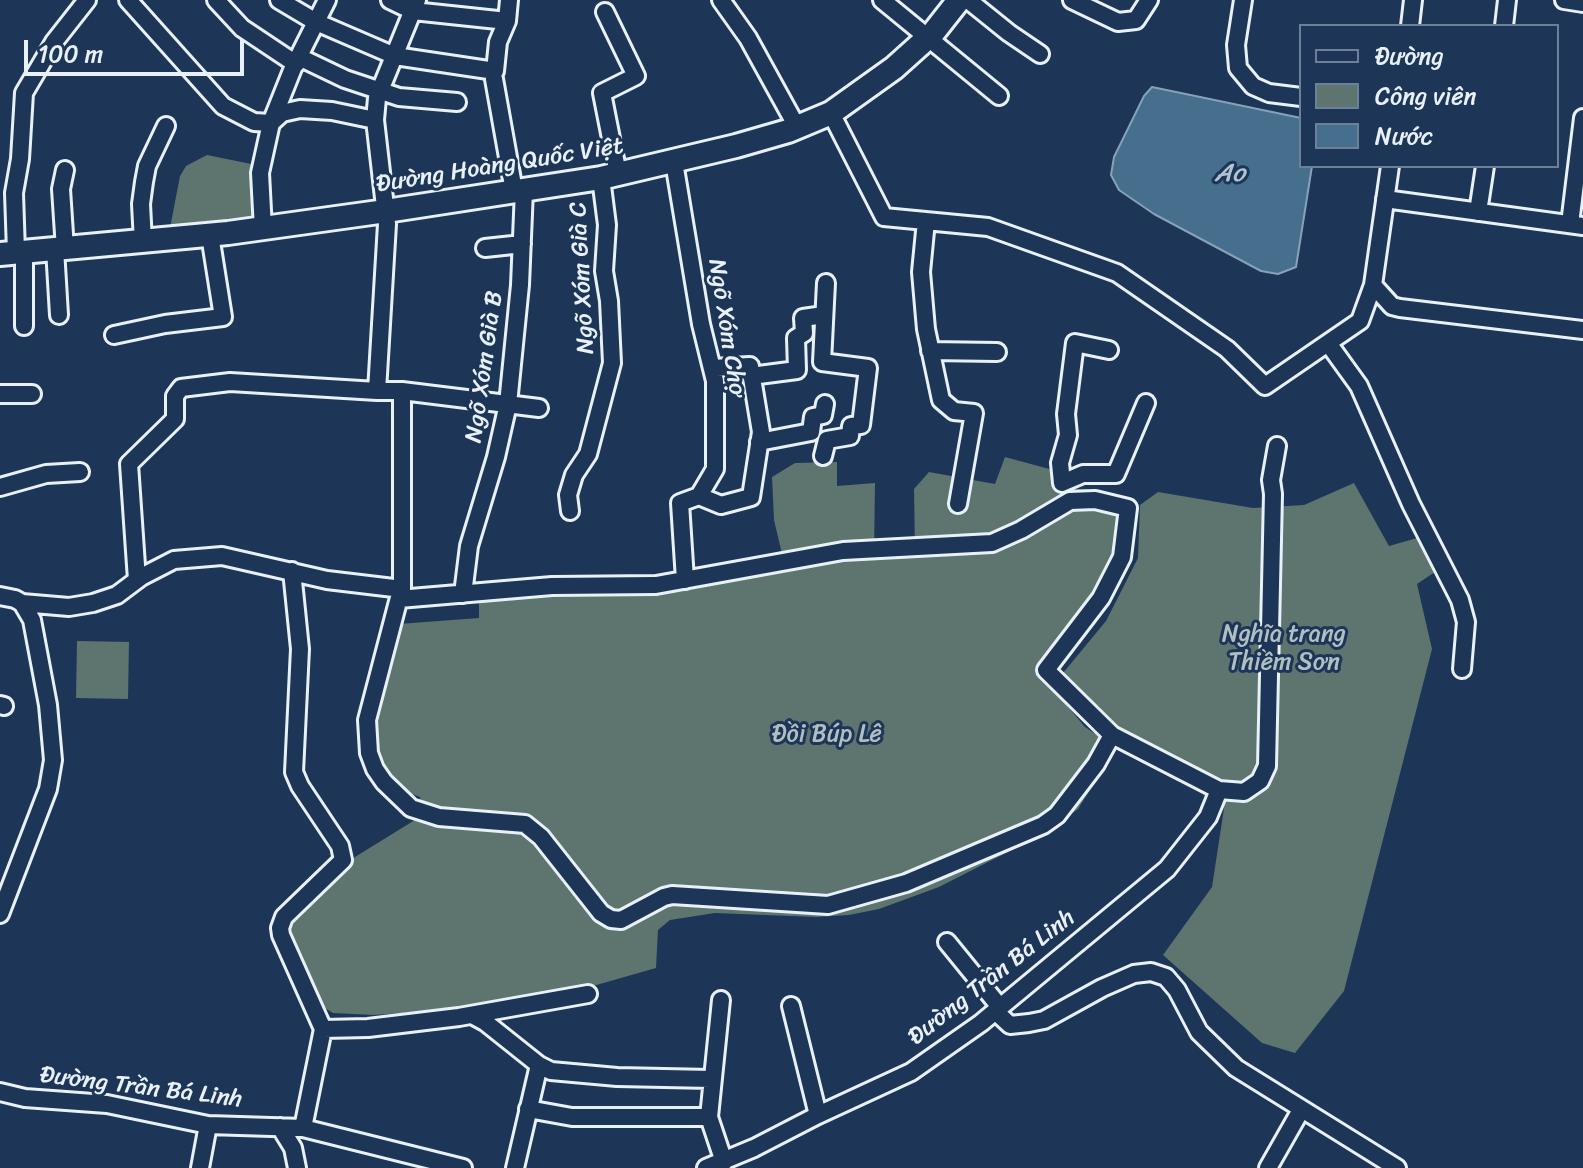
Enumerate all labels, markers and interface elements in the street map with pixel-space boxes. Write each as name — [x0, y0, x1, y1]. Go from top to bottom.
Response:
scale bar — [28, 24, 248, 74]
legend — [1299, 24, 1559, 168]
text: 100 m — [38, 33, 103, 75]
text: Đường — [1375, 35, 1444, 77]
text: Công viên — [1375, 75, 1477, 117]
text: Nước — [1375, 115, 1433, 157]
street label: Đường Hoàng Quốc Việt — [374, 132, 626, 200]
water label: Ao — [1215, 158, 1245, 190]
street label: Ngõ Xóm Già C — [565, 201, 601, 355]
street label: Ngõ Xóm Chợ — [701, 257, 751, 399]
street label: Ngõ Xóm Già B — [460, 289, 510, 445]
park label: Nghĩa trang Thiềm Sơn — [1222, 621, 1346, 677]
park label: Đồi Búp Lê — [772, 721, 882, 749]
street label: Đường Trần Bá Linh — [903, 904, 1081, 1052]
street label: Đường Trần Bá Linh — [38, 1061, 244, 1115]

